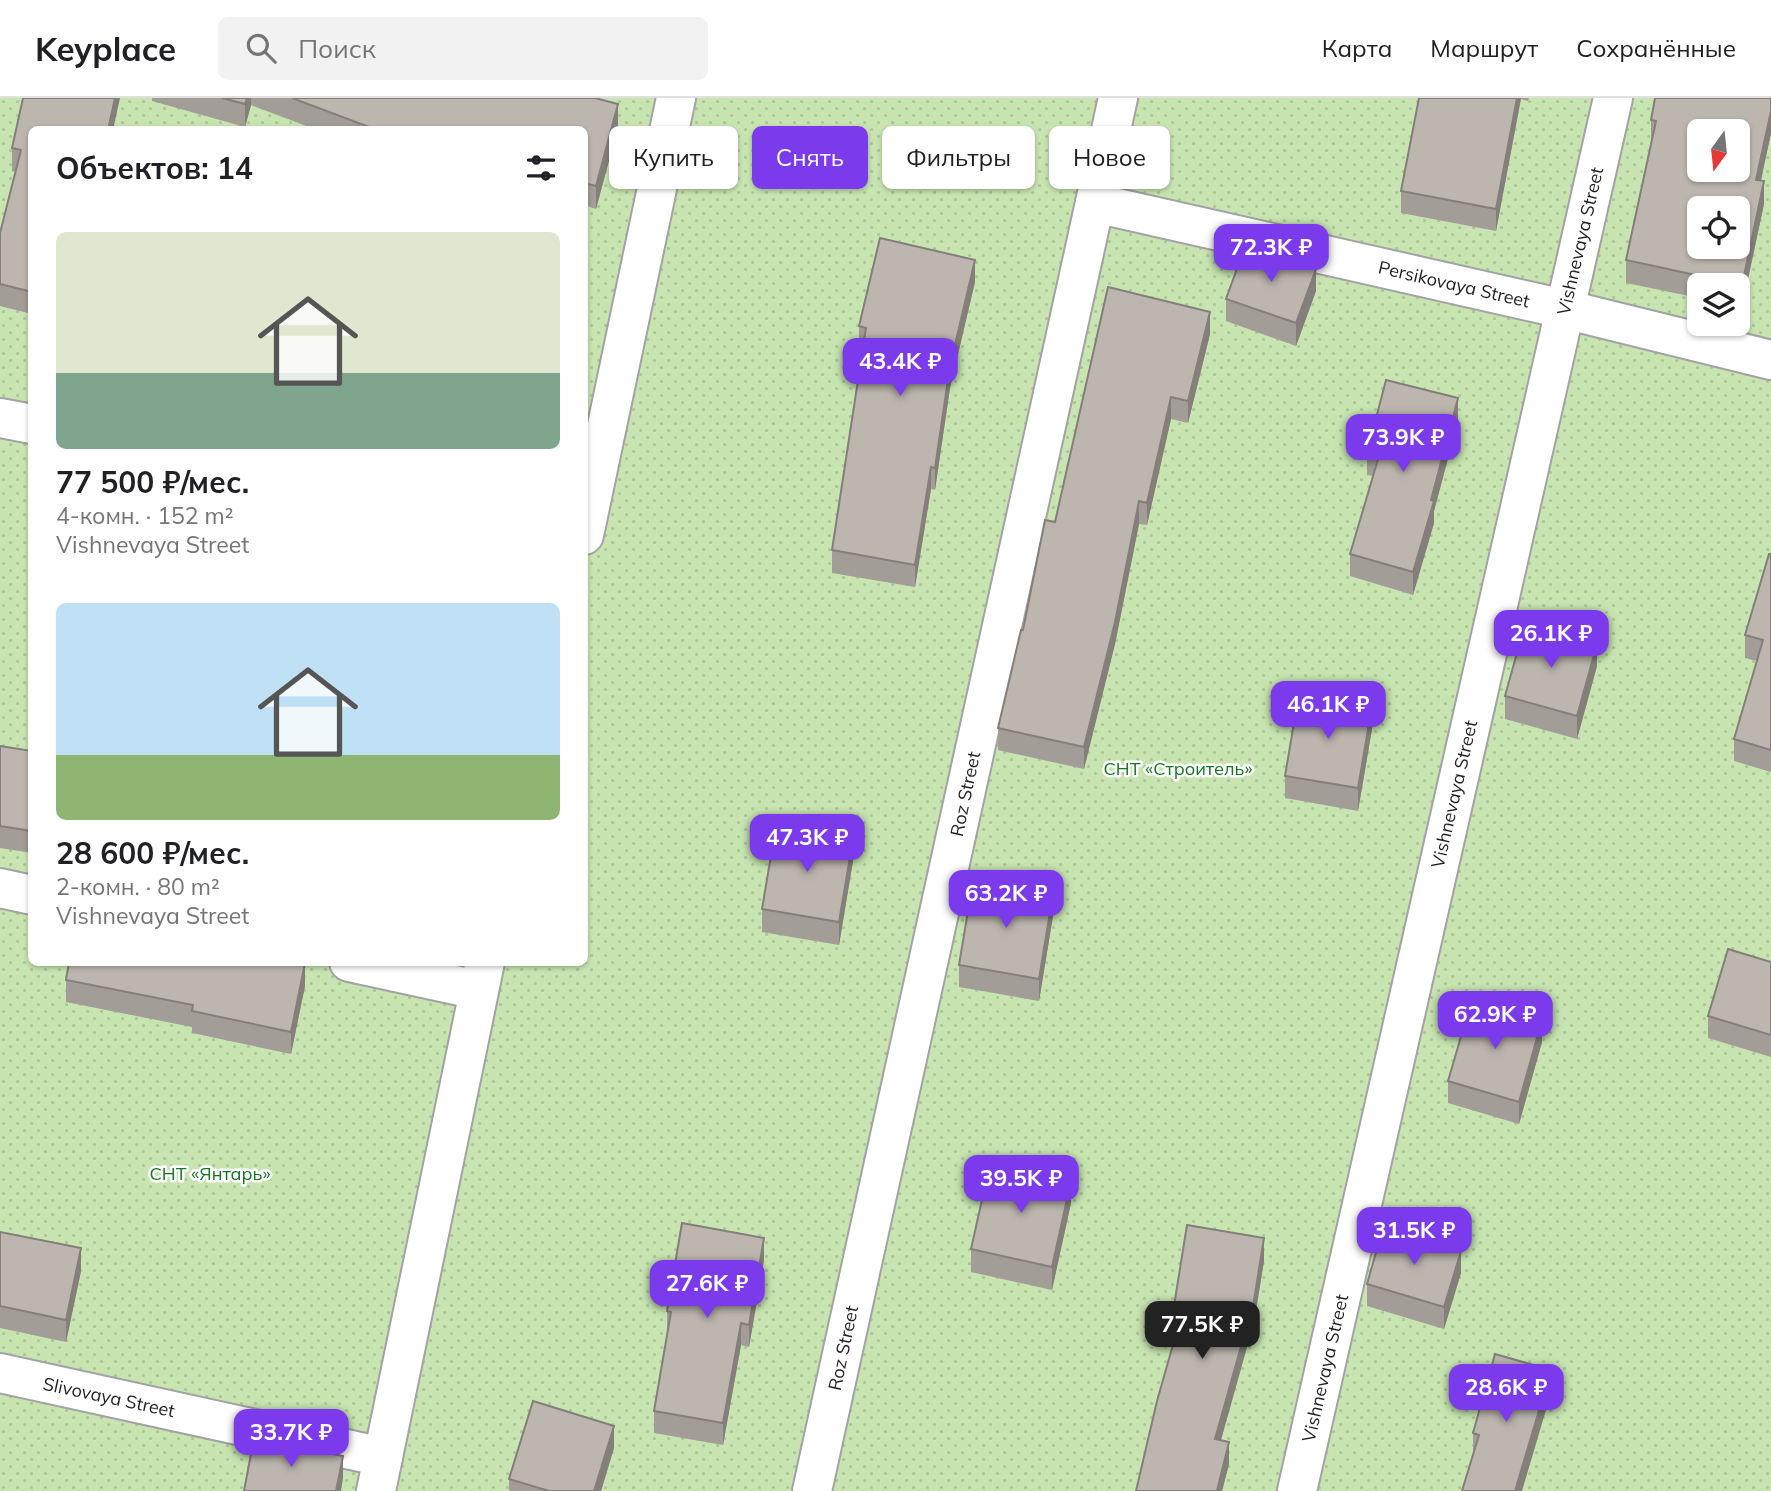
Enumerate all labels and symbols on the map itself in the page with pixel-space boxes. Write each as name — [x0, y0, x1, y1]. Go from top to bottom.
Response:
north arrow — [1687, 119, 1750, 182]
street label: Vishnevaya Street — [1552, 165, 1608, 317]
pin: 72.3K ₽ — [1206, 225, 1336, 284]
street label: Persikovaya Street — [1376, 255, 1532, 313]
pin: 43.4K ₽ — [835, 338, 965, 398]
pin: 73.9K ₽ — [1338, 414, 1468, 474]
pin: 26.1K ₽ — [1486, 610, 1616, 670]
pin: 46.1K ₽ — [1263, 682, 1393, 741]
street label: Vishnevaya Street — [1426, 718, 1482, 870]
street label: Roz Street — [945, 749, 985, 839]
park label: СНТ «Строитель» — [1104, 757, 1252, 780]
pin: 47.3K ₽ — [742, 814, 872, 874]
pin: 63.2K ₽ — [941, 870, 1071, 930]
pin: 62.9K ₽ — [1430, 992, 1560, 1051]
pin: 39.5K ₽ — [956, 1156, 1086, 1215]
park label: СНТ «Янтарь» — [150, 1162, 270, 1185]
pin: 31.5K ₽ — [1349, 1208, 1479, 1267]
pin: 27.6K ₽ — [642, 1260, 772, 1320]
street label: Vishnevaya Street — [1297, 1292, 1353, 1444]
pin: 77.5K ₽ — [1137, 1302, 1267, 1361]
street label: Roz Street — [823, 1303, 863, 1393]
pin: 28.6K ₽ — [1441, 1364, 1571, 1424]
street label: Slivovaya Street — [41, 1372, 177, 1422]
pin: 33.7K ₽ — [226, 1410, 356, 1469]

